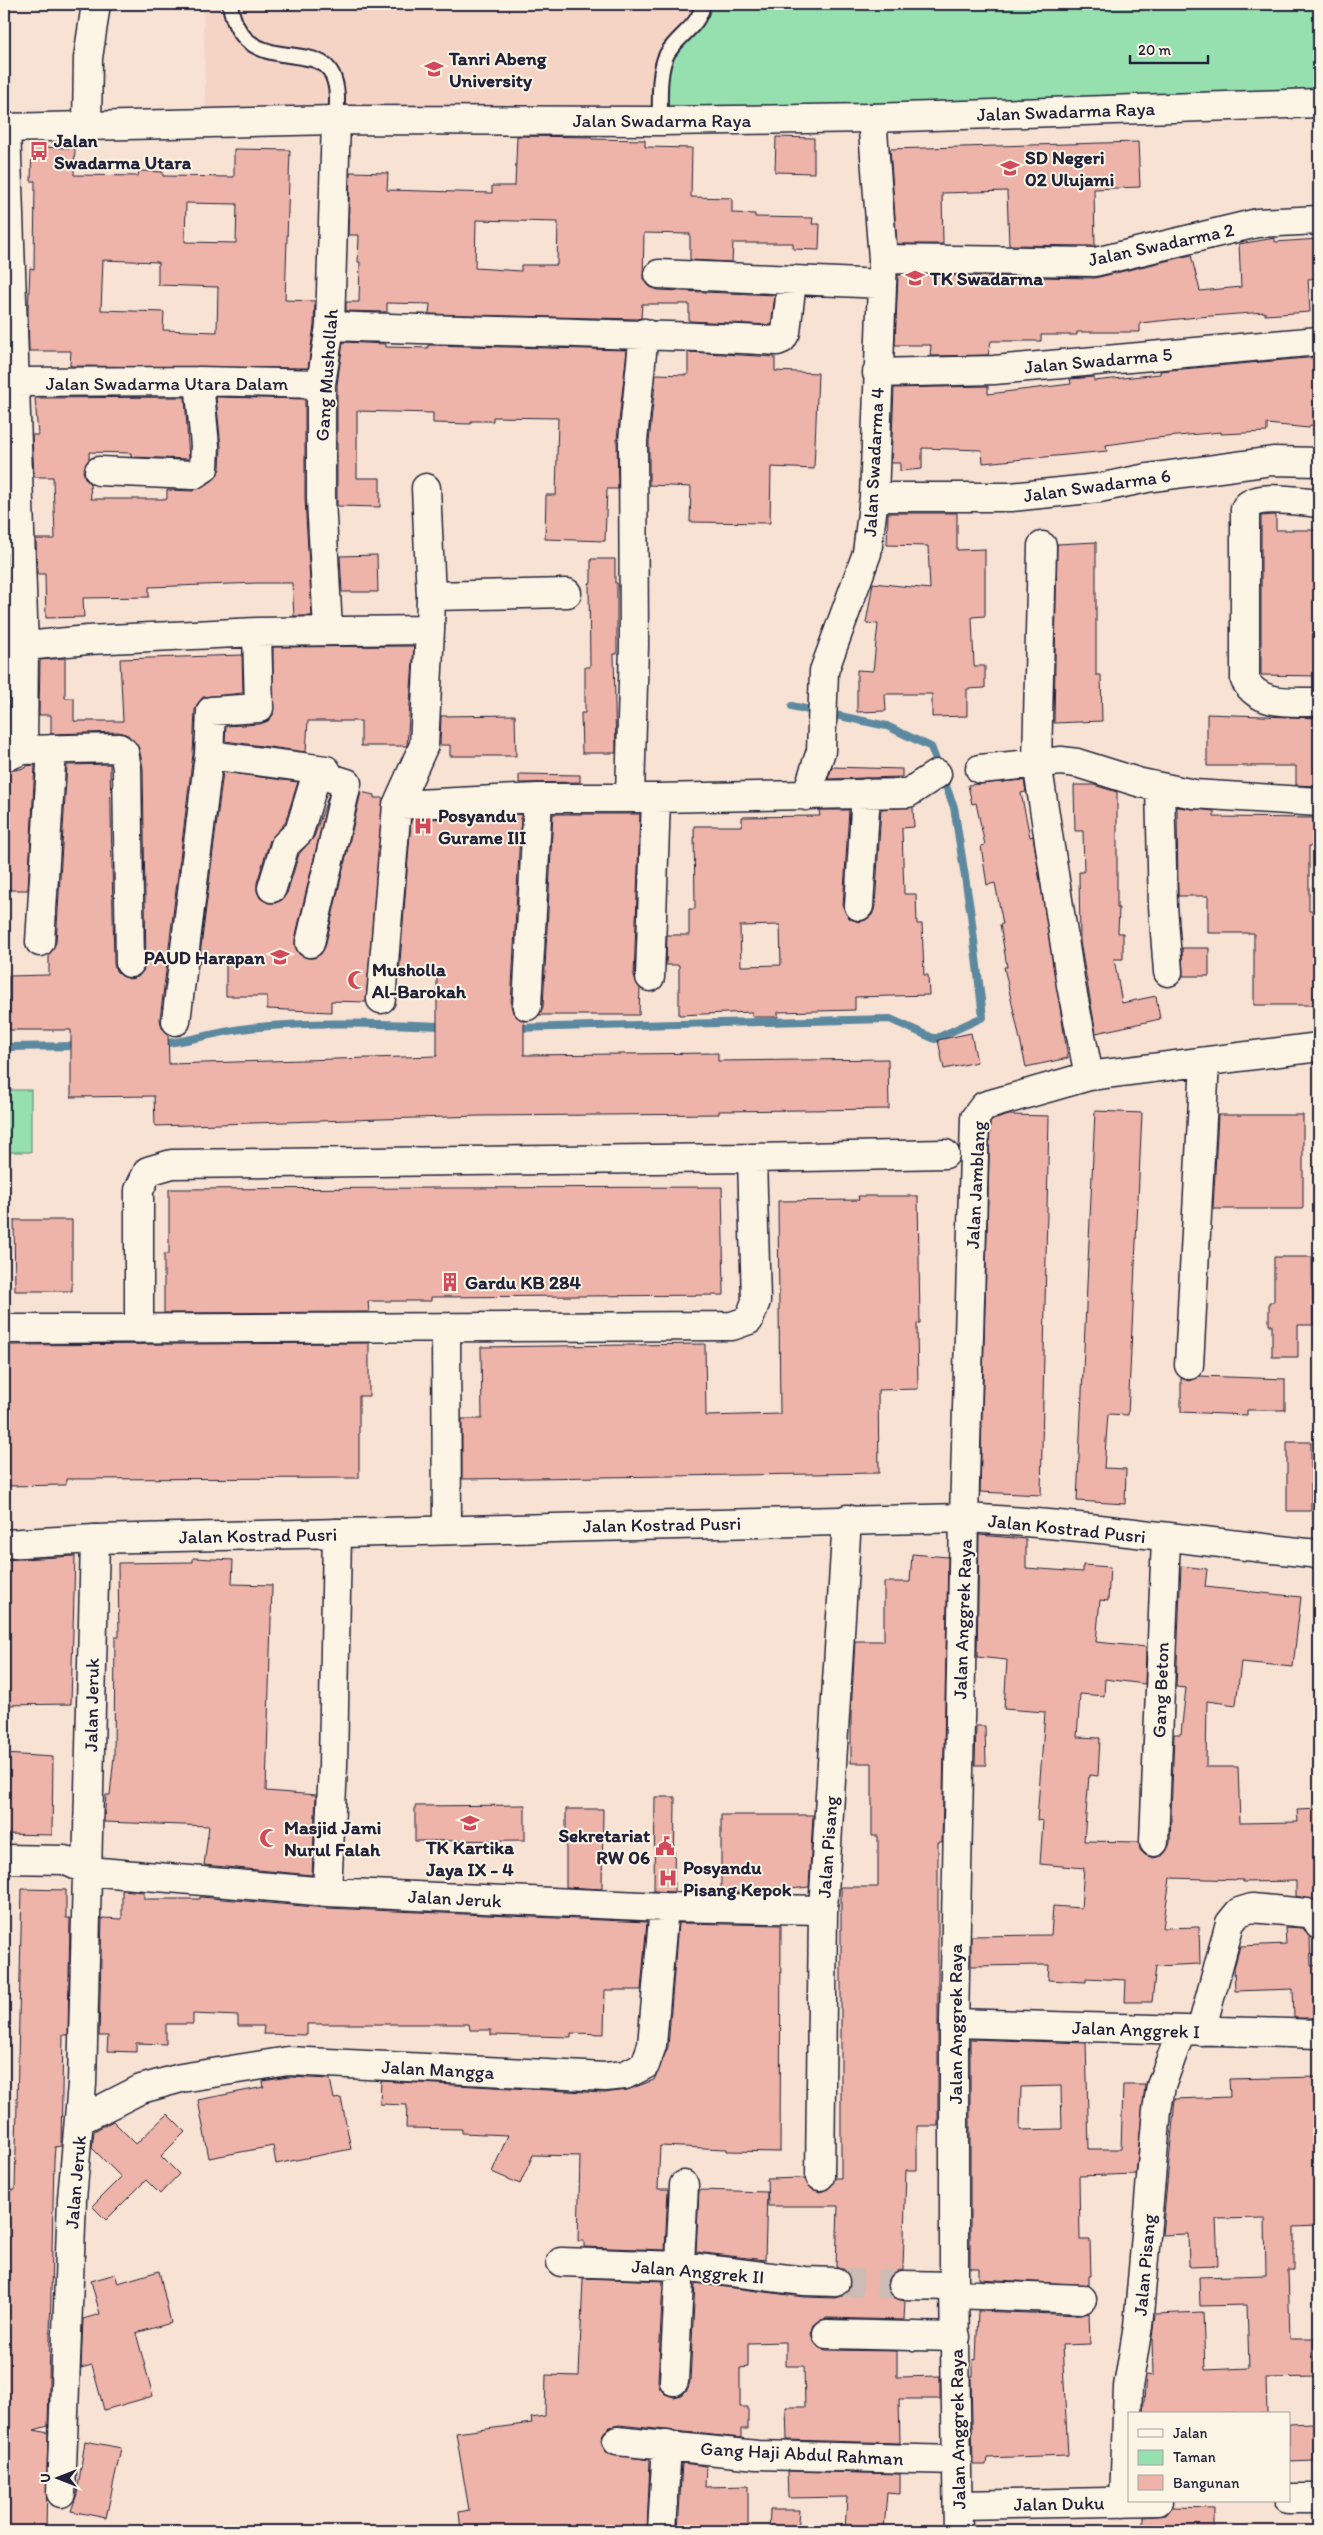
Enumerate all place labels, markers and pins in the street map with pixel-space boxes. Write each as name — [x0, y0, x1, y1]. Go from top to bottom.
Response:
place label: Tanri Abeng University — [448, 47, 547, 92]
school or university icon: Tanri Abeng University — [423, 58, 445, 80]
place label: Jalan Swadarma Utara — [53, 129, 192, 174]
bus stop icon: Jalan Swadarma Utara — [28, 140, 50, 162]
place label: SD Negeri 02 Ulujami — [1025, 146, 1114, 191]
school or university icon: SD Negeri 02 Ulujami — [999, 157, 1021, 179]
school or university icon: TK Swadarma — [904, 267, 926, 289]
place label: TK Swadarma — [929, 267, 1043, 290]
place label: Posyandu Gurame III — [438, 804, 526, 849]
hospital icon: Posyandu Gurame III — [412, 815, 434, 837]
place label: PAUD Harapan — [144, 946, 265, 969]
school or university icon: PAUD Harapan — [269, 946, 291, 968]
place label: Musholla Al-Barokah — [371, 958, 467, 1003]
mosque icon: Musholla Al-Barokah — [346, 969, 368, 991]
building icon: Gardu KB 284 — [439, 1271, 461, 1293]
place label: Gardu KB 284 — [465, 1271, 581, 1294]
school or university icon: TK Kartika Jaya IX - 4 — [459, 1812, 481, 1834]
place label: Masjid Jami Nurul Falah — [284, 1816, 382, 1861]
place label: Sekretariat RW 06 — [558, 1824, 651, 1869]
mosque icon: Masjid Jami Nurul Falah — [258, 1827, 280, 1849]
public building icon: Sekretariat RW 06 — [654, 1835, 676, 1857]
place label: TK Kartika Jaya IX - 4 — [425, 1836, 514, 1881]
place label: Posyandu Pisang Kepok — [683, 1856, 792, 1901]
hospital icon: Posyandu Pisang Kepok — [657, 1867, 679, 1889]

